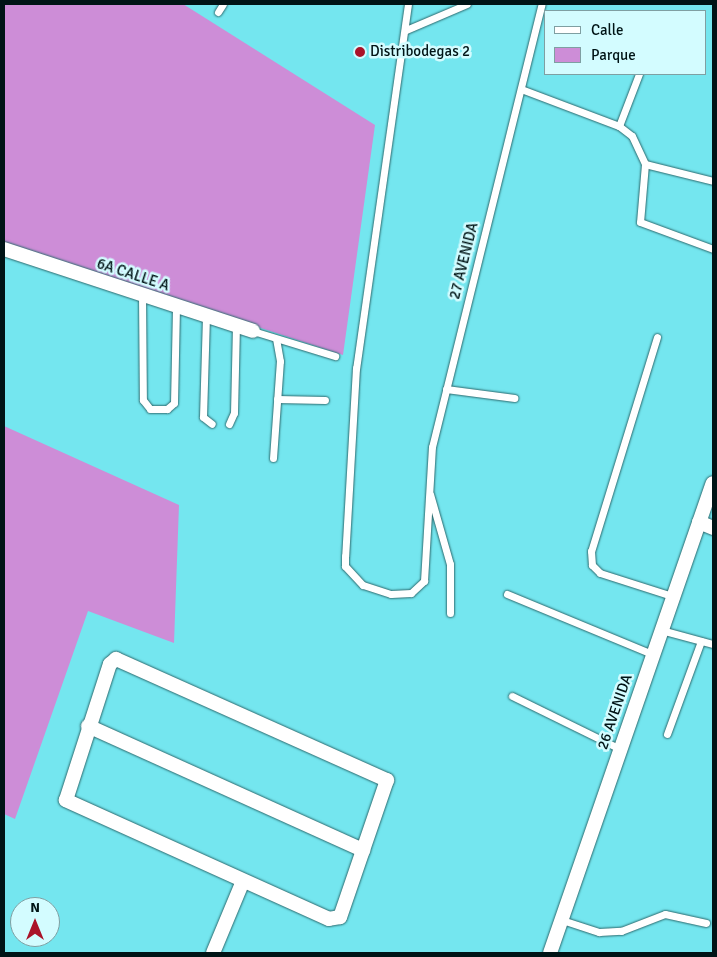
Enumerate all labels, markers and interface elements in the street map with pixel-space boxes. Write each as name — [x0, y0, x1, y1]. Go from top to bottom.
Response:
legend — [544, 10, 707, 75]
text: Calle — [591, 21, 624, 39]
place label: Distribodegas 2 — [370, 43, 470, 61]
marker: Distribodegas 2 — [354, 46, 366, 58]
text: Parque — [591, 46, 636, 64]
street label: 27 AVENIDA — [446, 221, 482, 301]
street label: 6A CALLE A — [94, 255, 172, 295]
street label: 26 AVENIDA — [594, 672, 636, 752]
north arrow — [10, 897, 60, 947]
text: N — [30, 899, 40, 916]

